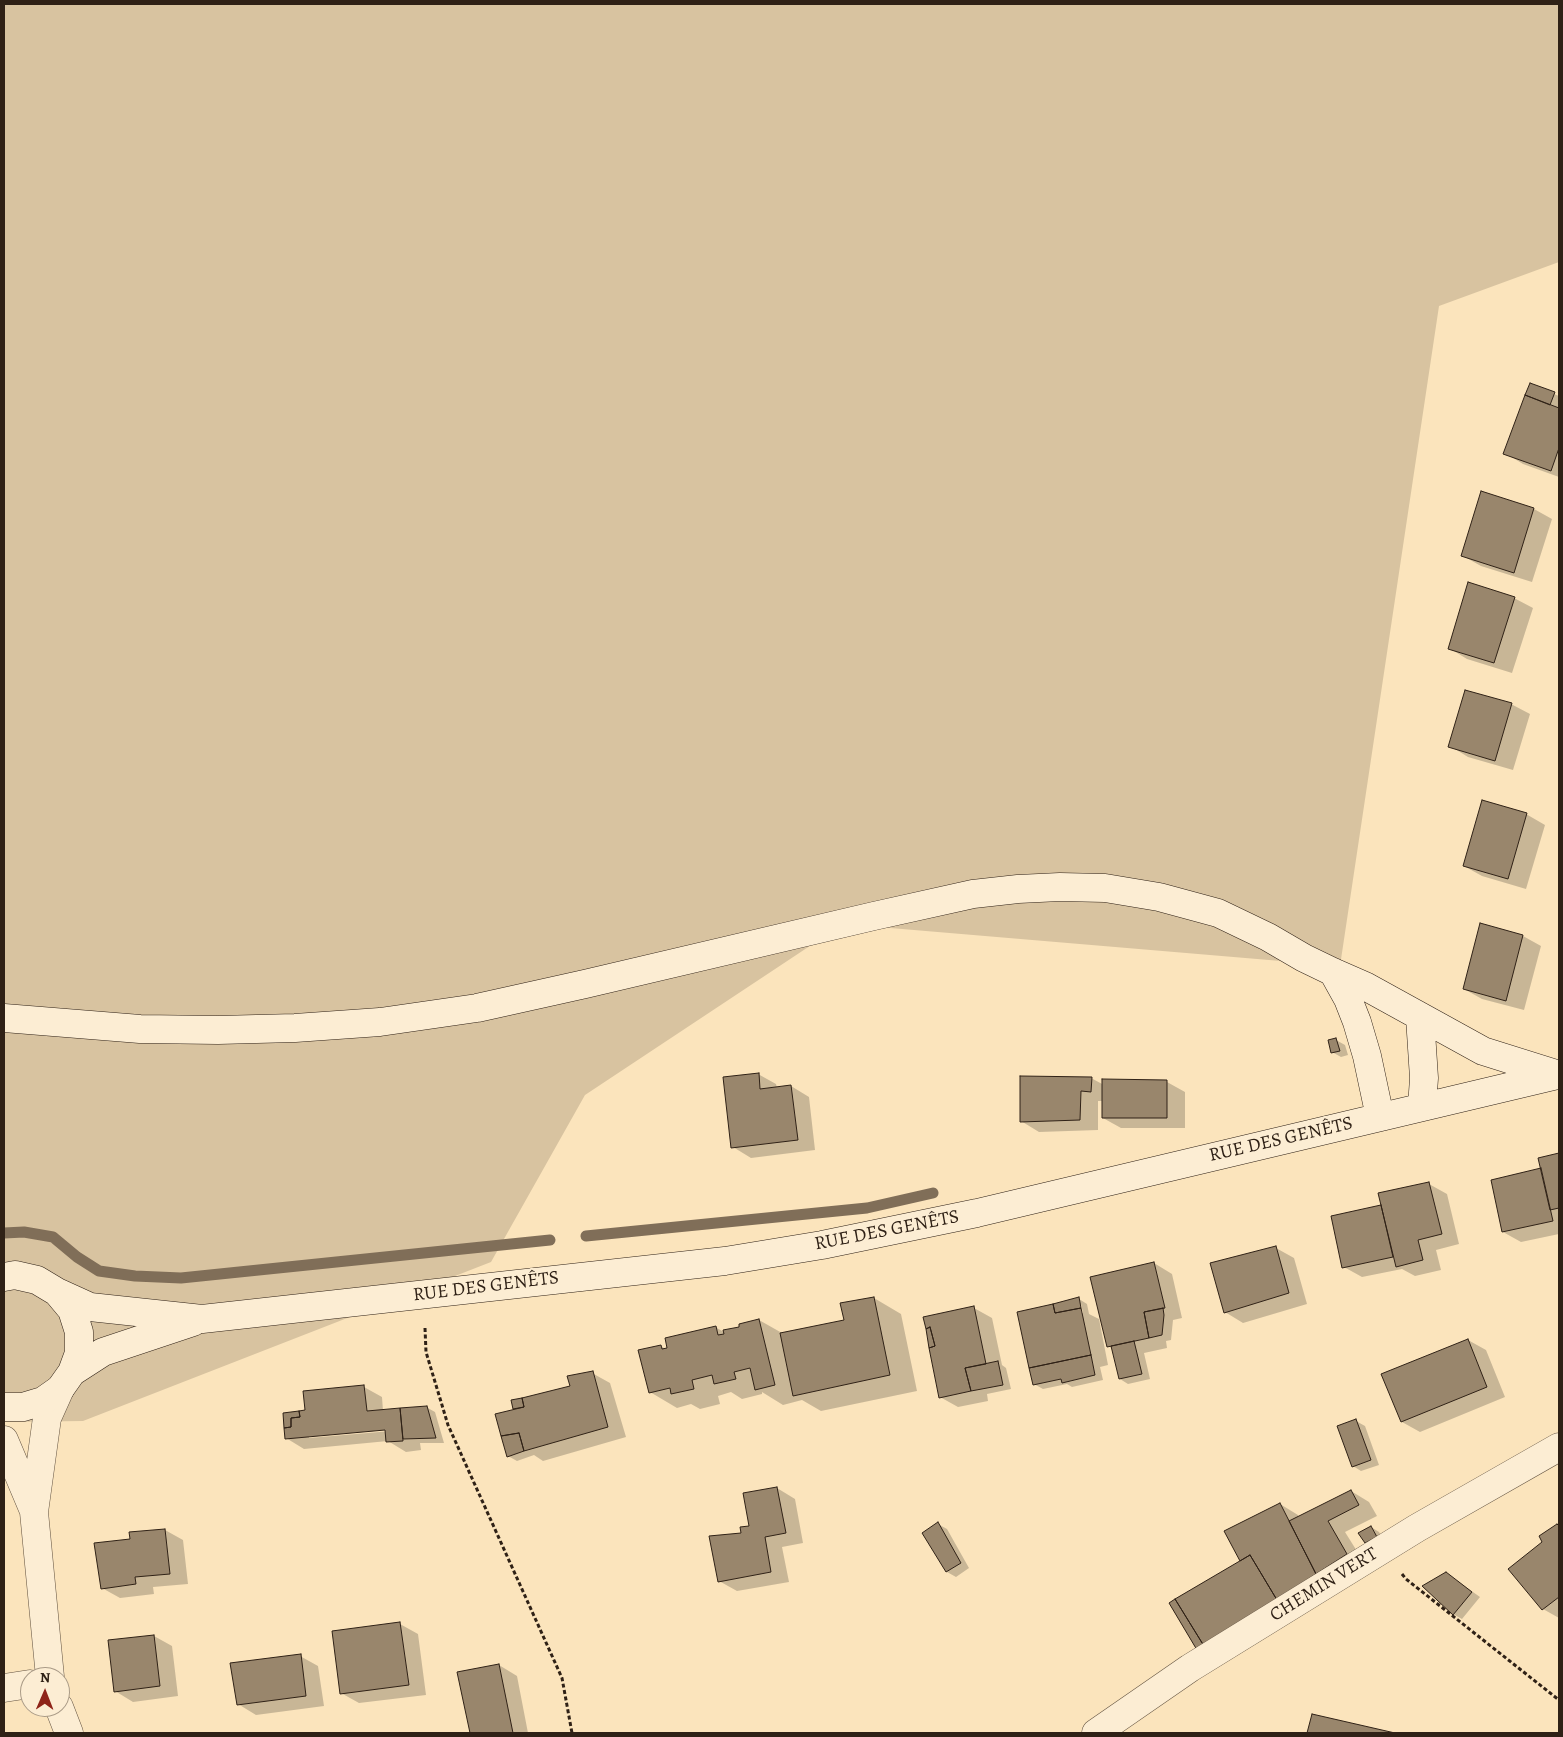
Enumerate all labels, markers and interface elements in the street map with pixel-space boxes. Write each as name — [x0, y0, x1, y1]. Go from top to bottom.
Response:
street label: RUE DES GENÊTS — [1207, 1112, 1355, 1168]
street label: RUE DES GENÊTS — [813, 1206, 961, 1256]
street label: RUE DES GENÊTS — [412, 1267, 560, 1307]
street label: CHEMIN VERT — [1266, 1543, 1382, 1627]
north arrow — [20, 1667, 70, 1717]
text: N — [40, 1668, 51, 1687]

